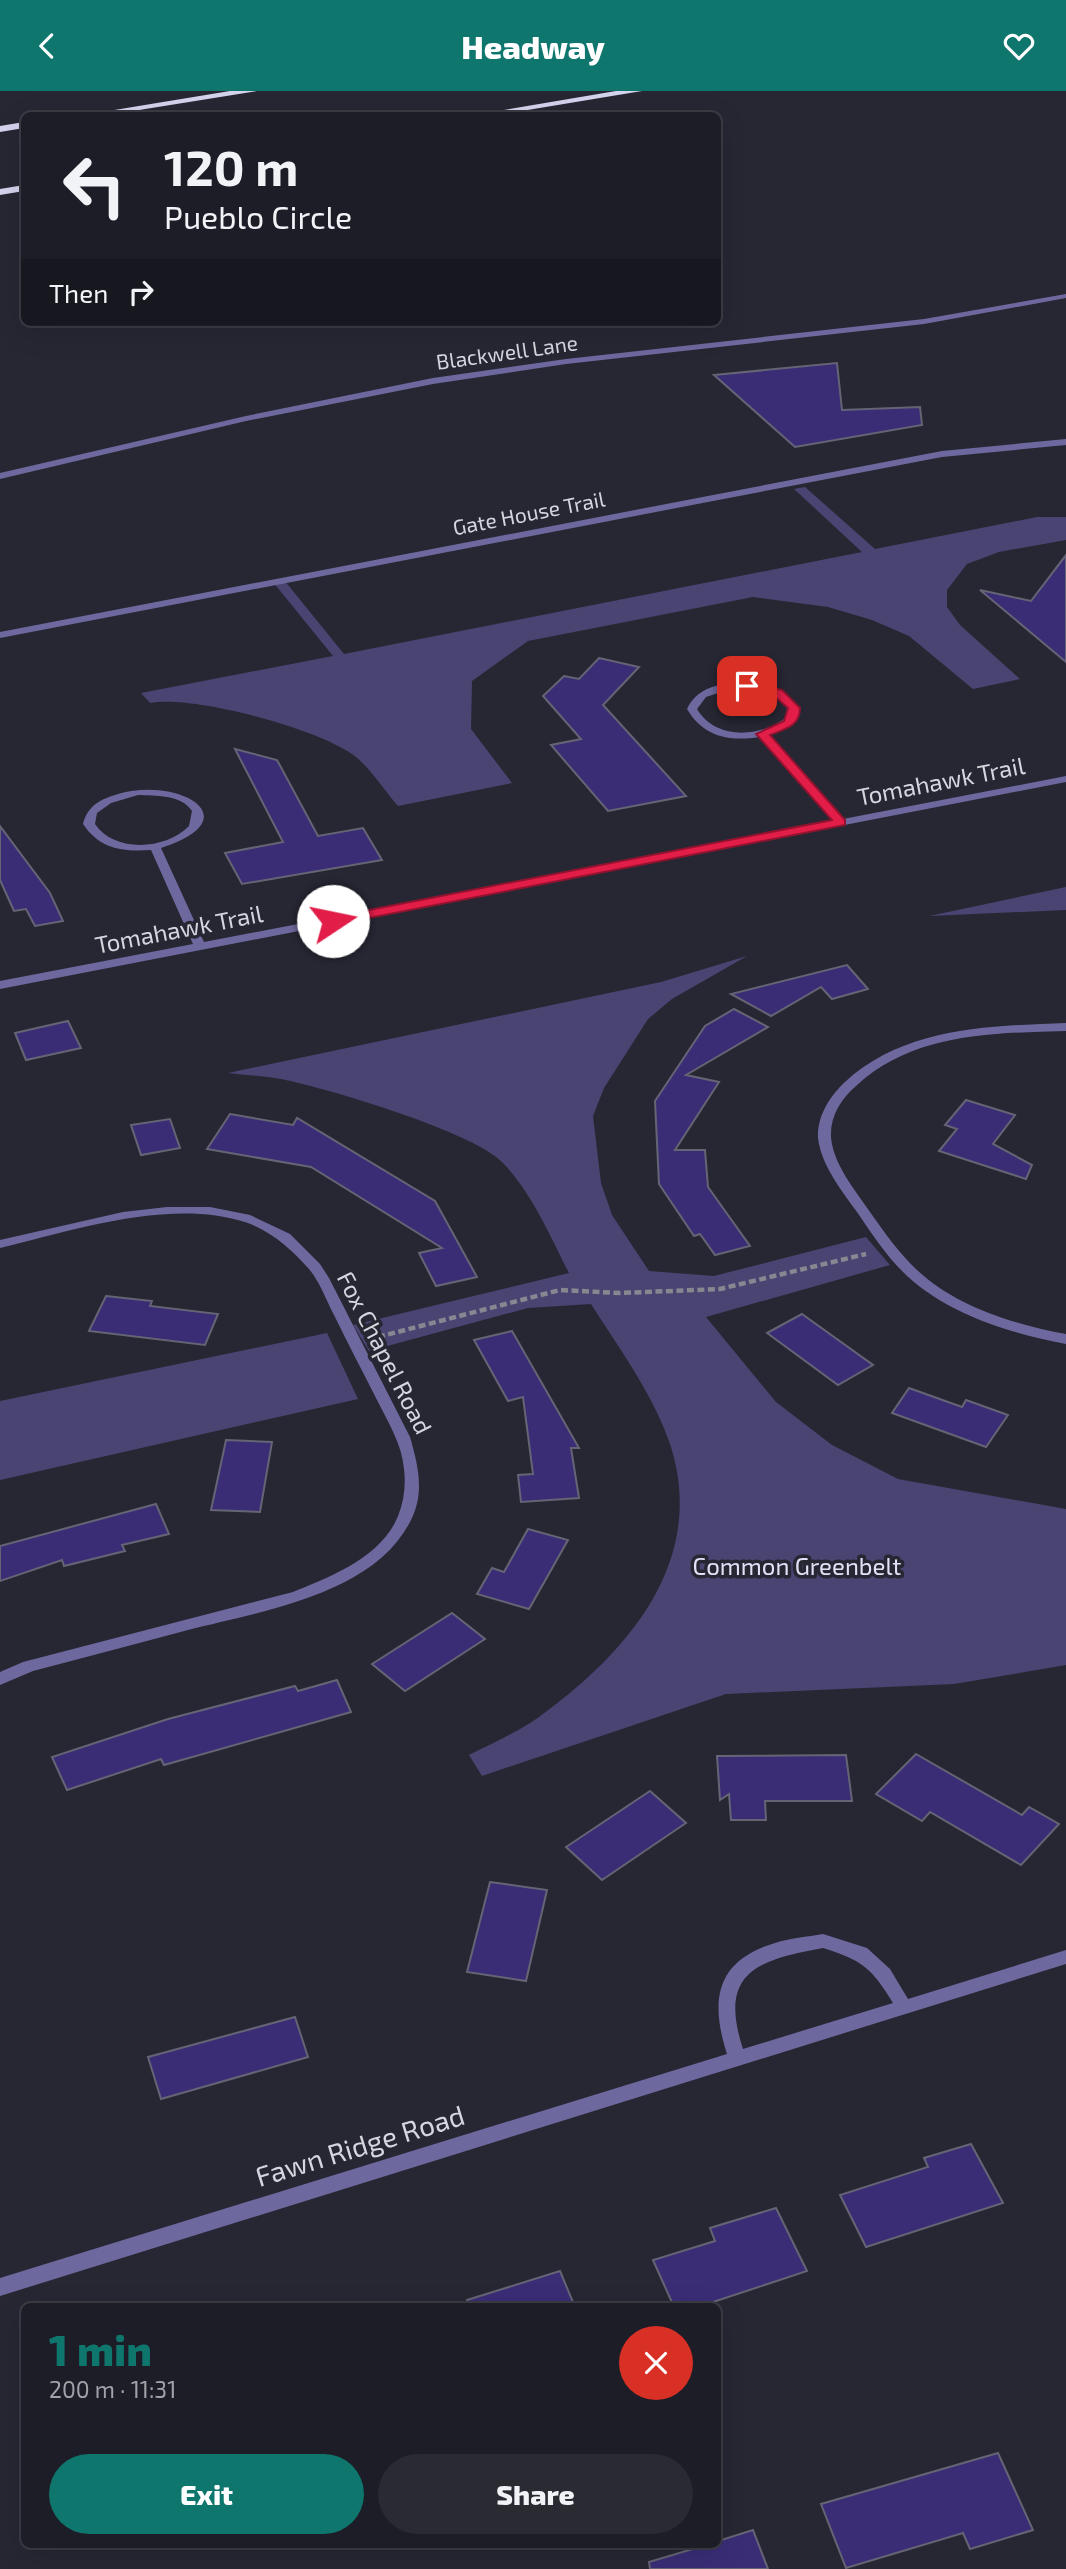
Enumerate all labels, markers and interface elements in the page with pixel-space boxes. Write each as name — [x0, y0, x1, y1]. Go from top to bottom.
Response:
icon: back — [28, 27, 66, 65]
text: Headway — [461, 27, 605, 65]
icon: heart — [1000, 27, 1038, 65]
text: 120 m — [164, 137, 298, 196]
icon: left — [49, 140, 140, 231]
text: Pueblo Circle — [164, 197, 352, 235]
icon: right — [122, 273, 160, 311]
text: Then — [49, 277, 108, 308]
street label: Blackwell Lane — [434, 329, 579, 374]
street label: Gate House Trail — [451, 485, 608, 540]
pin — [717, 656, 777, 716]
icon: arrive — [728, 667, 766, 705]
street label: Tomahawk Trail — [854, 750, 1027, 811]
position arrow — [296, 884, 370, 958]
street label: Tomahawk Trail — [92, 898, 265, 959]
street label: Fox Chapel Road — [332, 1266, 439, 1439]
park label: Common Greenbelt — [692, 1551, 902, 1580]
street label: Fawn Ridge Road — [251, 2097, 468, 2193]
text: 1 min — [49, 2324, 152, 2374]
button: close — [619, 2326, 693, 2400]
text: 200 m · 11:31 — [49, 2375, 176, 2403]
button: Exit — [49, 2454, 364, 2534]
button: Share — [378, 2454, 693, 2534]

